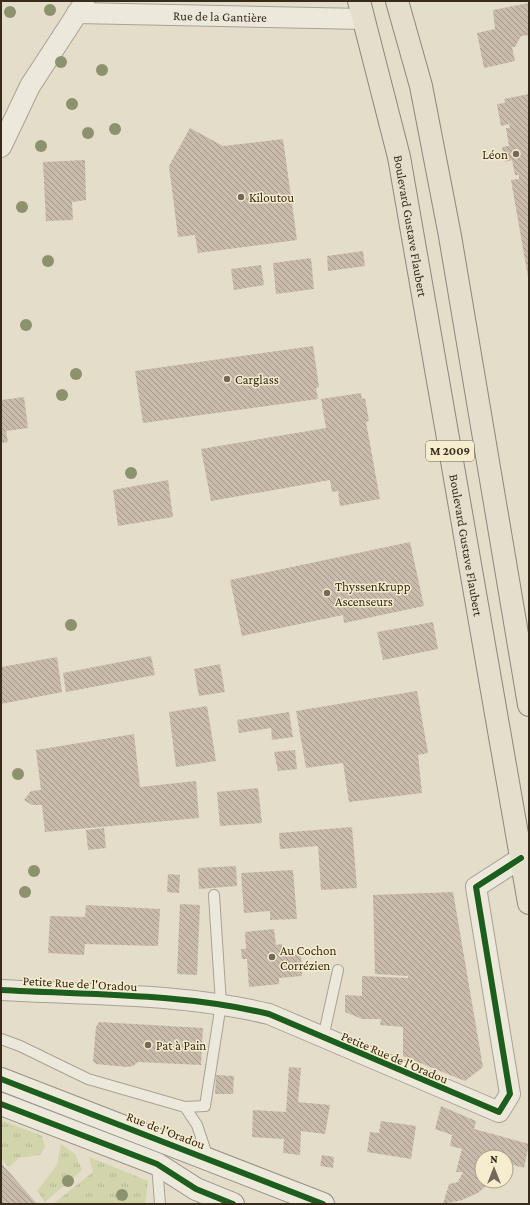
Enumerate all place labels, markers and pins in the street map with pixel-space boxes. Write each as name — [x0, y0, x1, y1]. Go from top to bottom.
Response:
place label: Léon — [482, 147, 508, 162]
marker: Léon — [511, 149, 521, 159]
place label: Kiloutou — [249, 190, 294, 205]
marker: Kiloutou — [236, 192, 246, 202]
place label: Carglass — [235, 372, 279, 387]
marker: Carglass — [222, 374, 232, 384]
place label: ThyssenKrupp Ascenseurs — [335, 579, 411, 609]
marker: ThyssenKrupp Ascenseurs — [322, 588, 332, 598]
place label: Au Cochon Corrézien — [280, 943, 336, 973]
marker: Au Cochon Corrézien — [267, 952, 277, 962]
place label: Pat à Pain — [156, 1038, 206, 1053]
marker: Pat à Pain — [143, 1040, 153, 1050]

